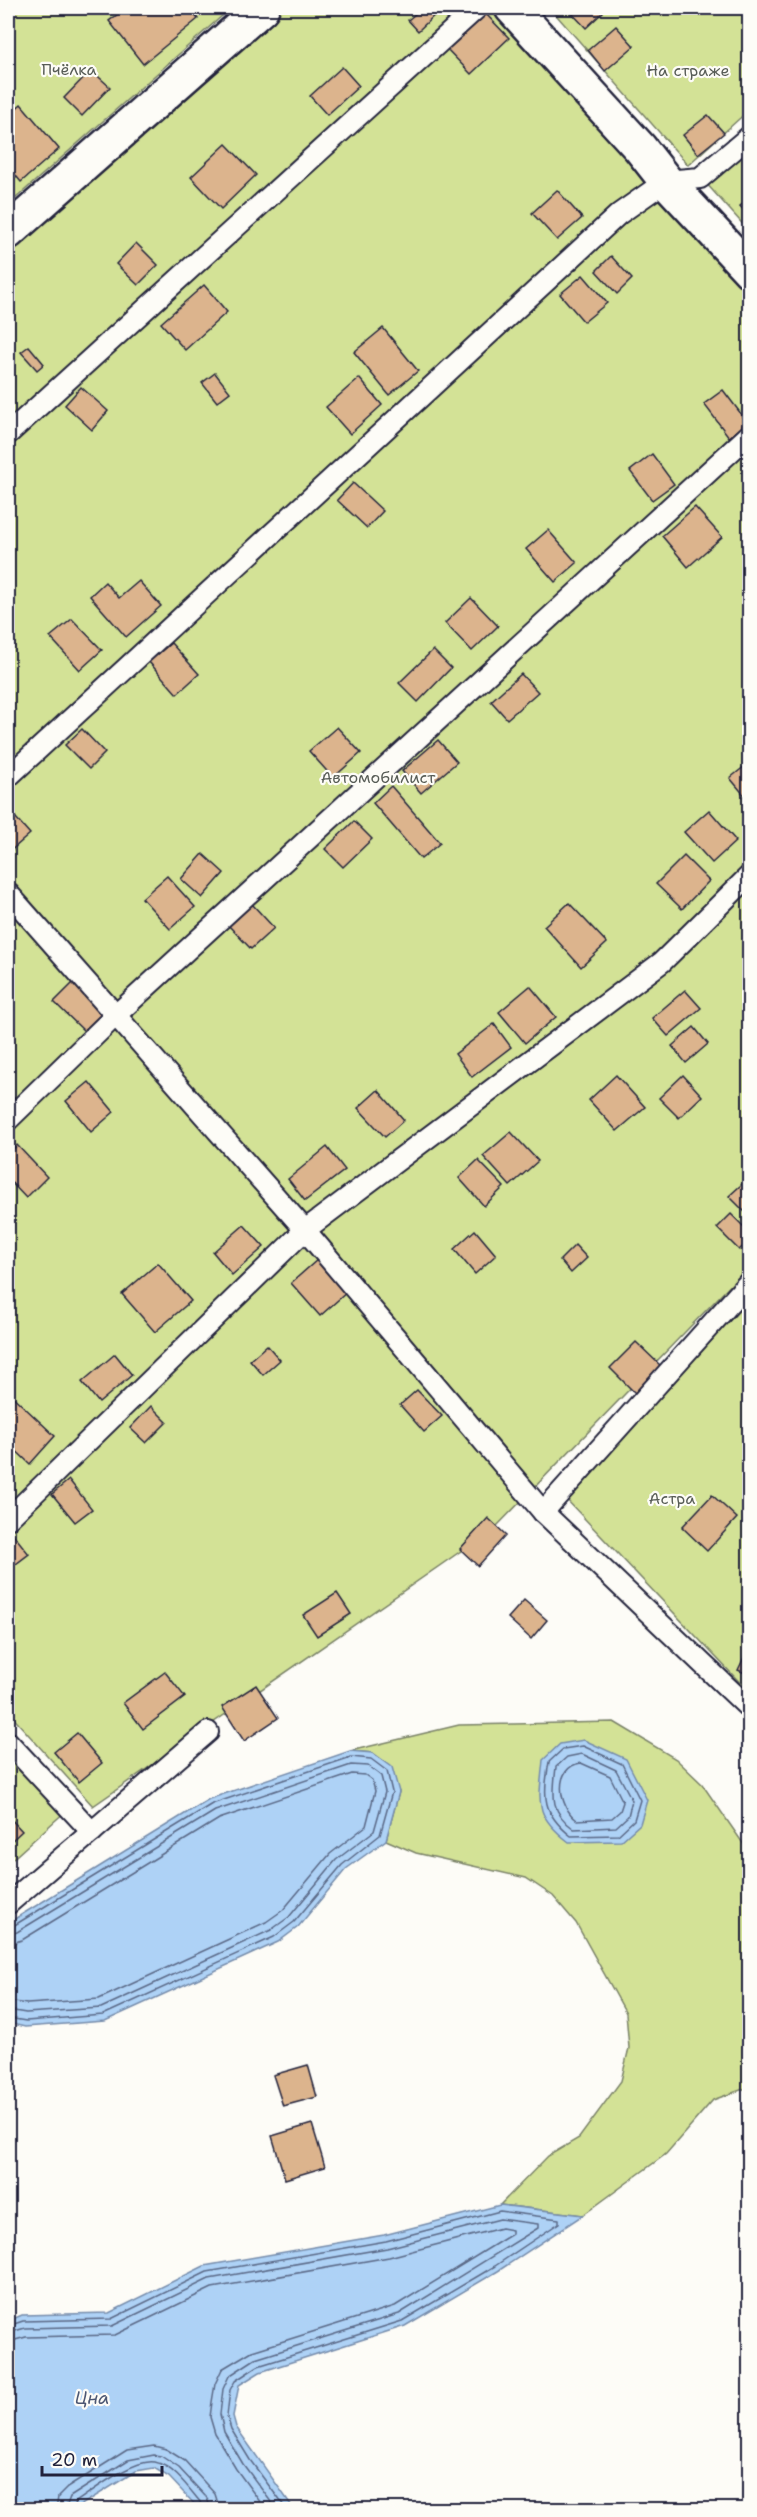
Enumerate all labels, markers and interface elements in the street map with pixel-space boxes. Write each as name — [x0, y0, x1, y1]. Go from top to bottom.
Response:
park label: Пчёлка — [41, 59, 97, 80]
park label: На страже — [647, 60, 729, 81]
park label: Автомобилист — [321, 767, 436, 788]
park label: Астра — [649, 1488, 695, 1509]
water label: Цна — [75, 2386, 109, 2410]
scale bar — [42, 2439, 162, 2477]
text: 20 m — [51, 2448, 97, 2472]

